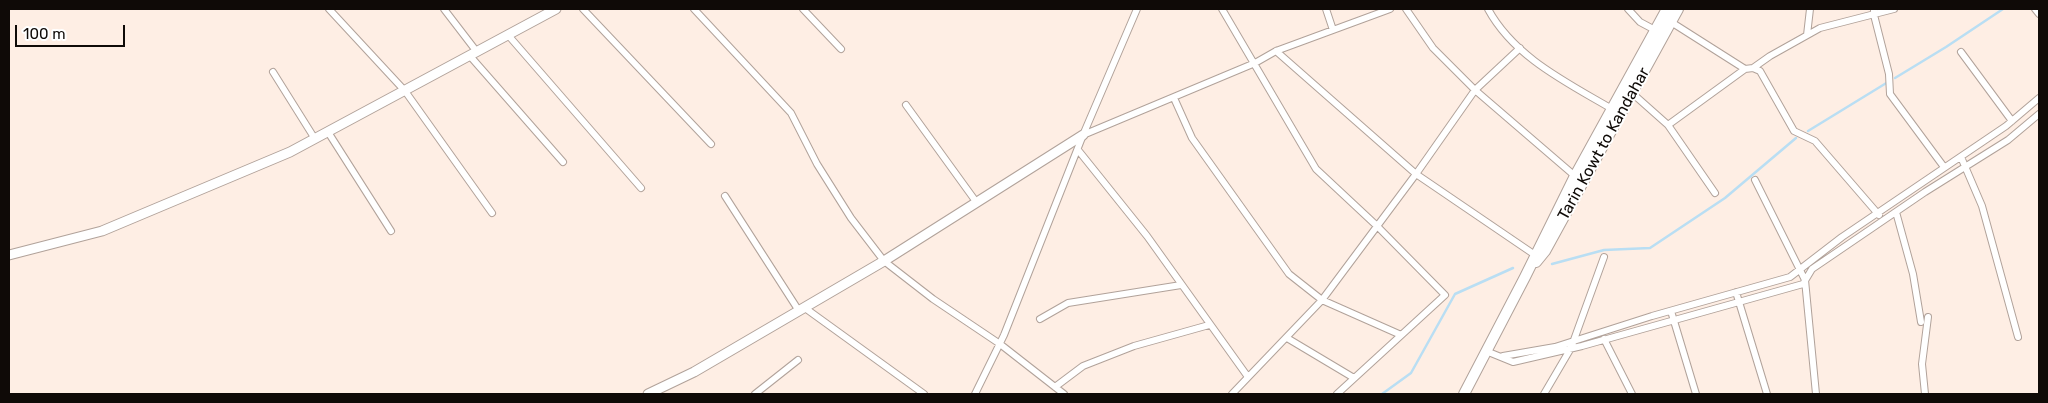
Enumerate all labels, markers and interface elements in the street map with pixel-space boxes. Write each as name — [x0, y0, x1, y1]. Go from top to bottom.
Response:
scale bar — [18, 15, 128, 47]
text: 100 m — [23, 25, 65, 43]
street label: Tarin Kowt to Kandahar — [1554, 64, 1654, 224]

